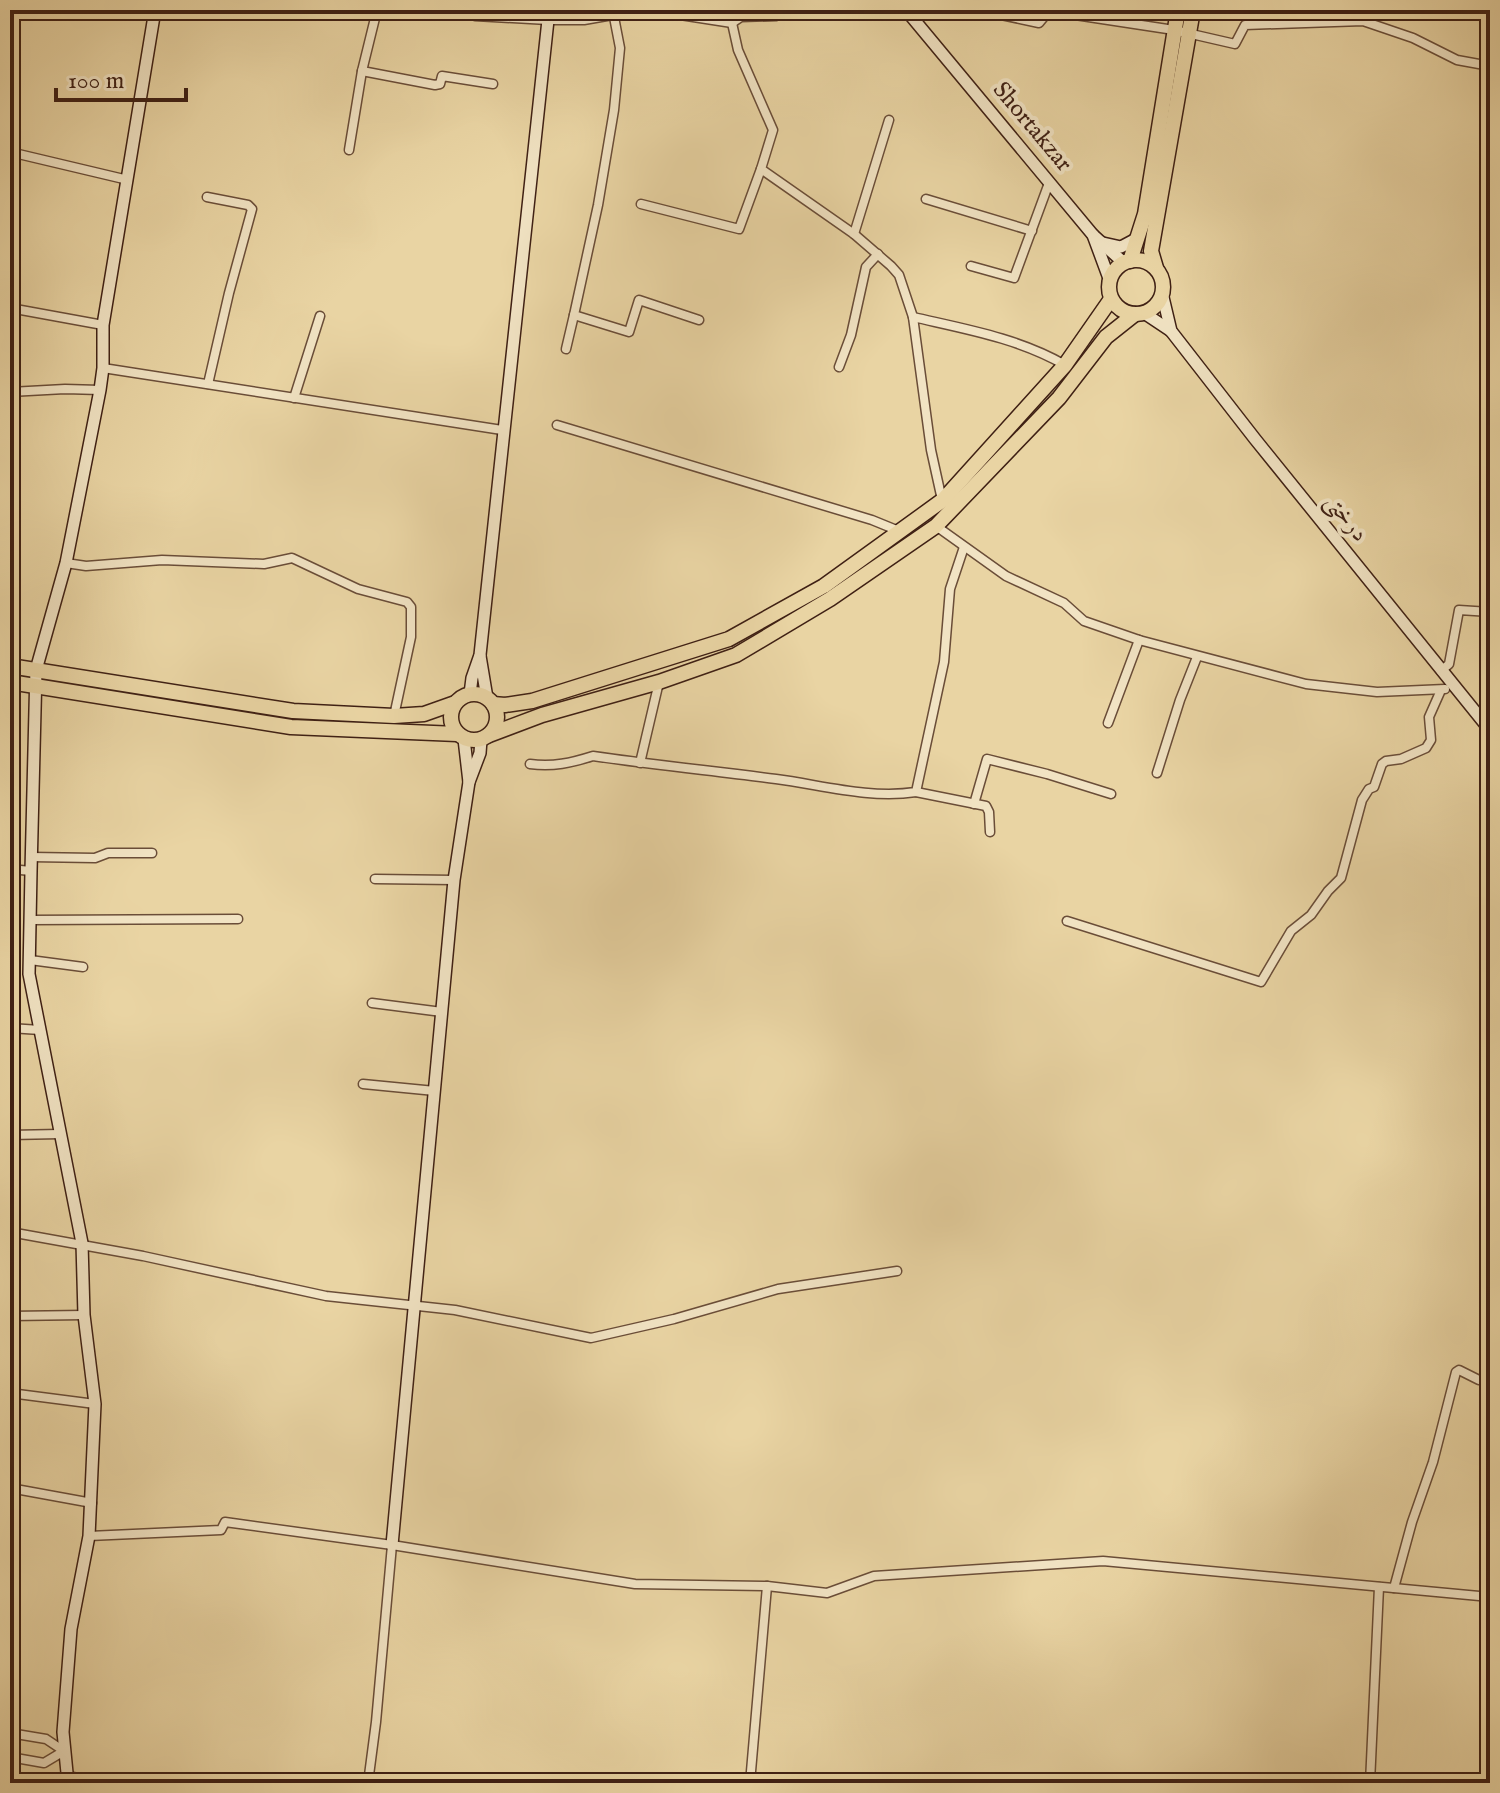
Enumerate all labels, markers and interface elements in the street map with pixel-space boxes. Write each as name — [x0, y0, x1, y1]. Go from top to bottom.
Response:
scale bar — [56, 52, 186, 102]
text: 100 m — [68, 66, 124, 97]
street label: Shortakzar — [985, 76, 1079, 179]
street label: درختی — [1317, 487, 1375, 549]

